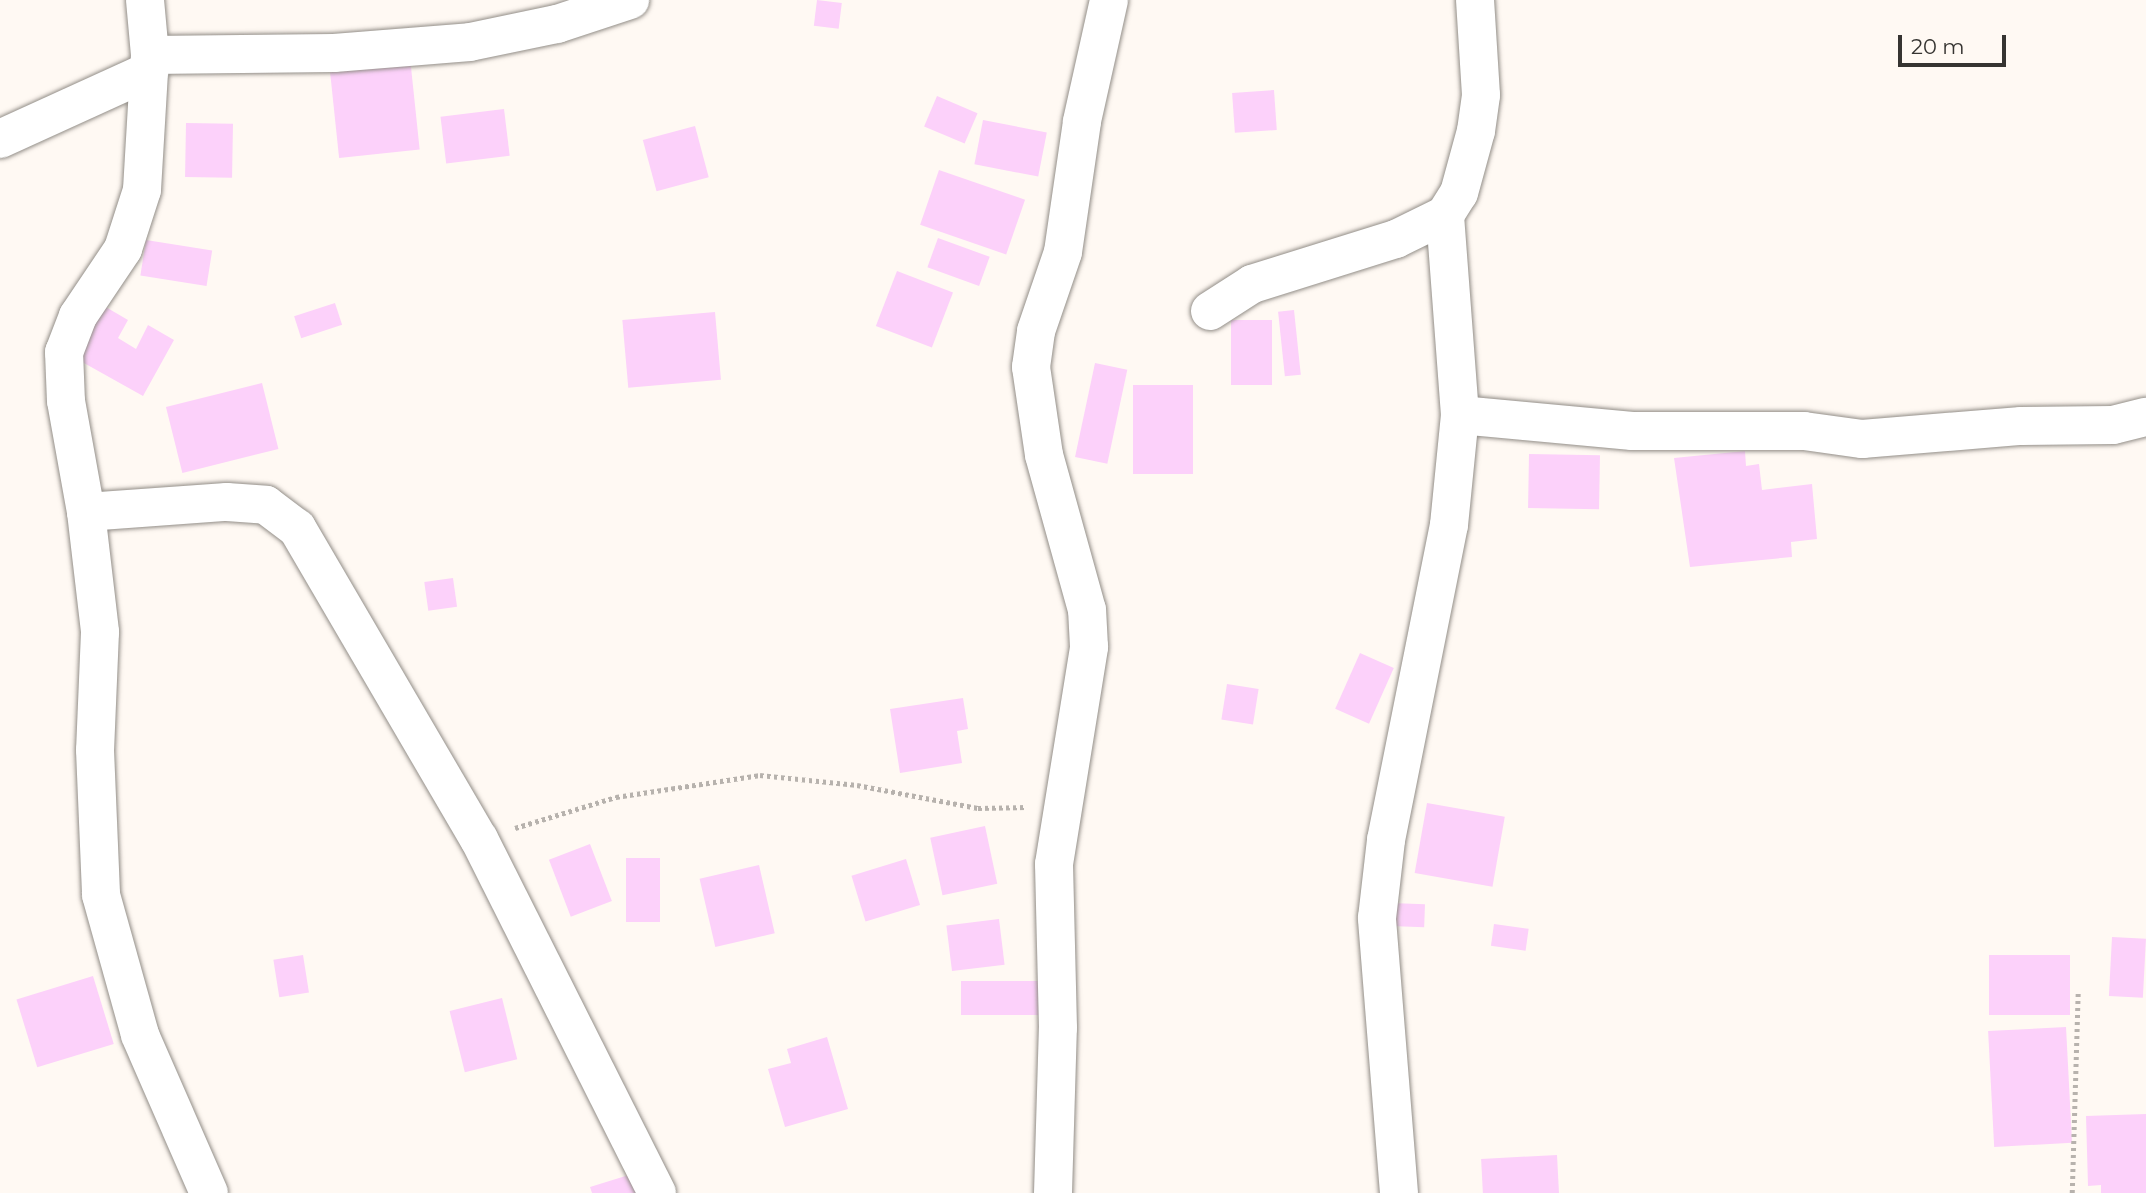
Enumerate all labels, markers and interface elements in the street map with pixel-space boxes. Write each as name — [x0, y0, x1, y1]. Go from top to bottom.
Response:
scale bar — [1901, 21, 2010, 65]
text: 20 m — [1911, 34, 1965, 59]

